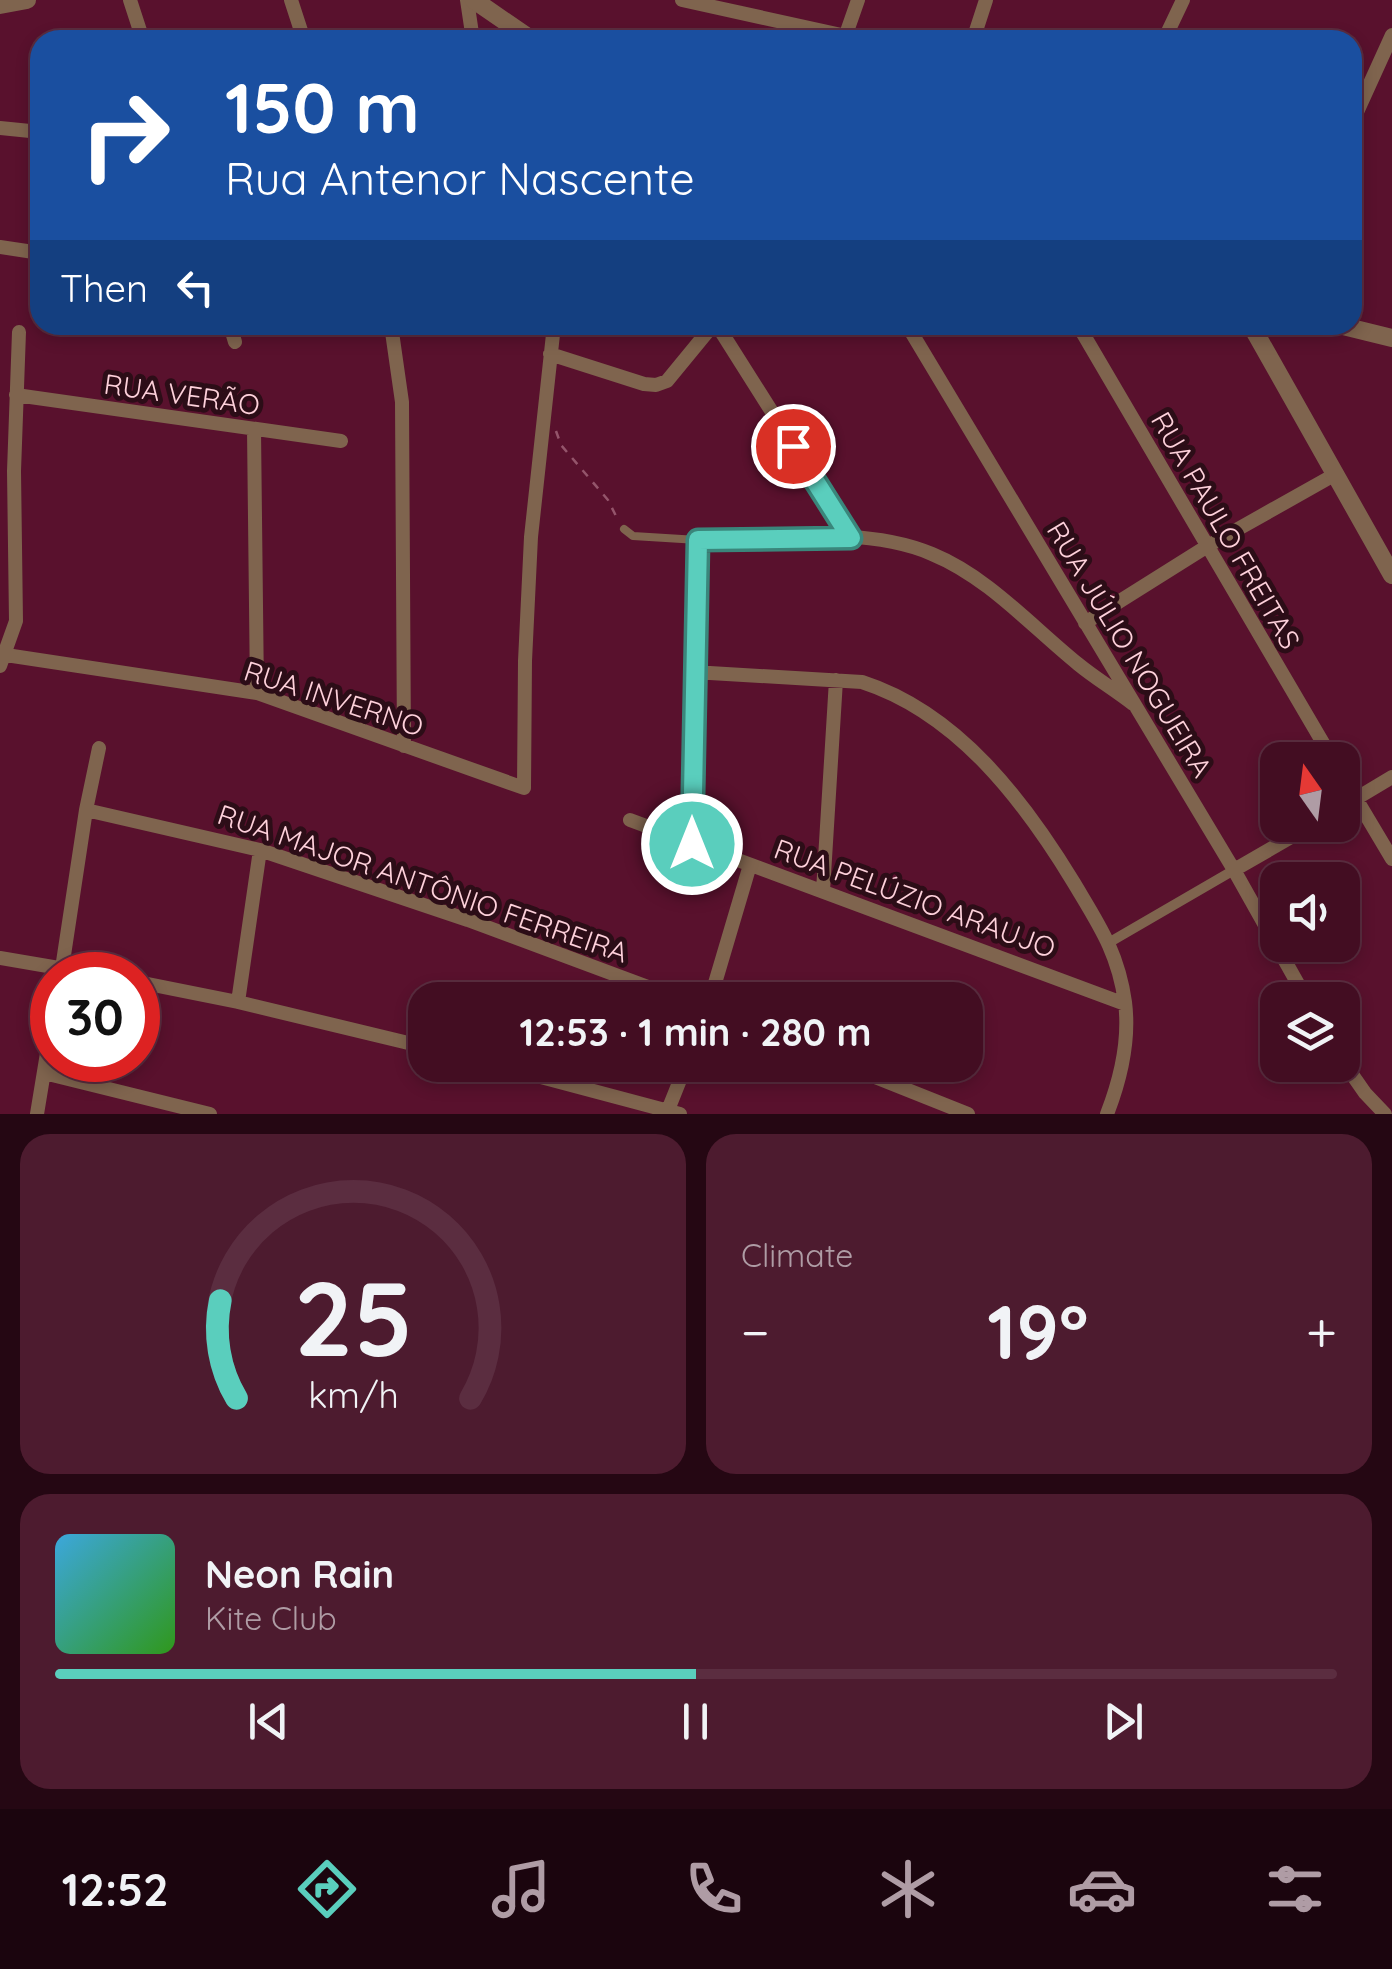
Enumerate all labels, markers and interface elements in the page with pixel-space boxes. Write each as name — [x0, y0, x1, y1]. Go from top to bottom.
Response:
text: 150 m — [225, 63, 420, 151]
icon: right — [60, 70, 190, 200]
text: Rua Antenor Nascente — [225, 150, 695, 206]
icon: left — [168, 260, 223, 315]
text: Then — [60, 264, 148, 312]
street label: RUA VERÃO — [102, 366, 262, 422]
pin — [751, 404, 836, 489]
street label: RUA PAULO FREITAS — [1144, 405, 1308, 655]
icon: arrive — [766, 419, 821, 474]
street label: RUA JÚLIO NOGUEIRA — [1040, 515, 1220, 783]
street label: RUA INVERNO — [240, 653, 428, 743]
north arrow — [1260, 742, 1360, 842]
map controls — [1260, 742, 1360, 1082]
position arrow — [640, 792, 744, 896]
street label: RUA MAJOR ANTÔNIO FERREIRA — [213, 796, 633, 970]
street label: RUA PELÚZIO ARAUJO — [769, 831, 1061, 965]
button: sound — [1260, 862, 1360, 962]
speed limit sign: 30 — [30, 952, 160, 1082]
button: layers — [1260, 982, 1360, 1082]
text: 12:53 · 1 min · 280 m — [519, 1008, 872, 1056]
text: Climate — [741, 1235, 853, 1275]
text: 25 — [293, 1252, 413, 1382]
text: 19° — [987, 1284, 1088, 1378]
text: − — [741, 1297, 770, 1366]
text: + — [1306, 1297, 1337, 1366]
text: km/h — [308, 1372, 398, 1417]
text: Neon Rain — [205, 1550, 394, 1598]
text: Kite Club — [205, 1598, 337, 1638]
icon: previous — [241, 1694, 296, 1749]
icon: pause — [668, 1694, 723, 1749]
icon: next — [1096, 1694, 1151, 1749]
icon: directions — [292, 1854, 362, 1924]
icon: music — [486, 1854, 556, 1924]
icon: phone — [679, 1854, 749, 1924]
icon: climate — [873, 1854, 943, 1924]
icon: car — [1067, 1854, 1137, 1924]
icon: filters — [1260, 1854, 1330, 1924]
text: 12:52 — [62, 1861, 169, 1917]

